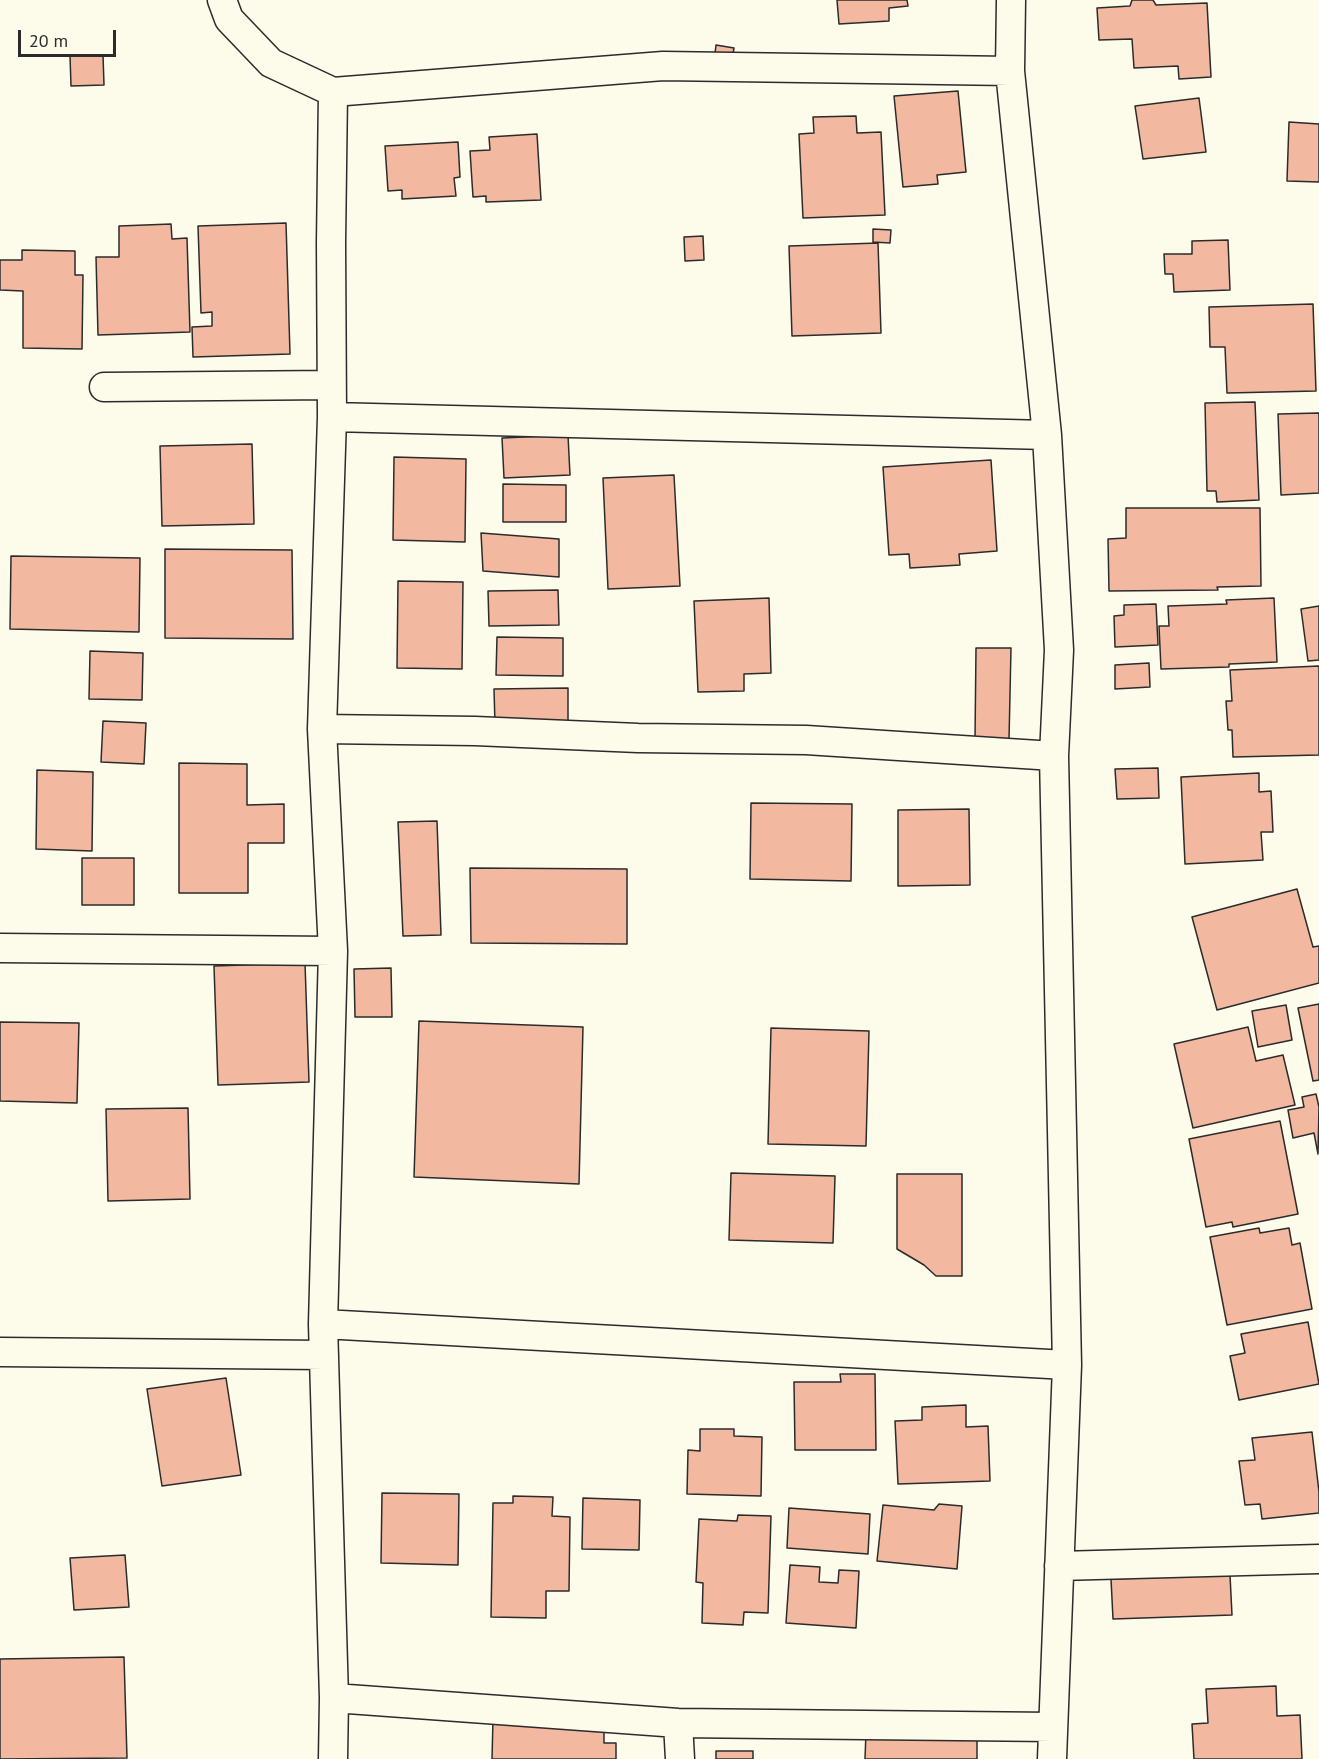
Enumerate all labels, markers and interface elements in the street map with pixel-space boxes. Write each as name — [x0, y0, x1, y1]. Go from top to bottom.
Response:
scale bar — [21, 18, 118, 56]
text: 20 m — [29, 29, 68, 52]

